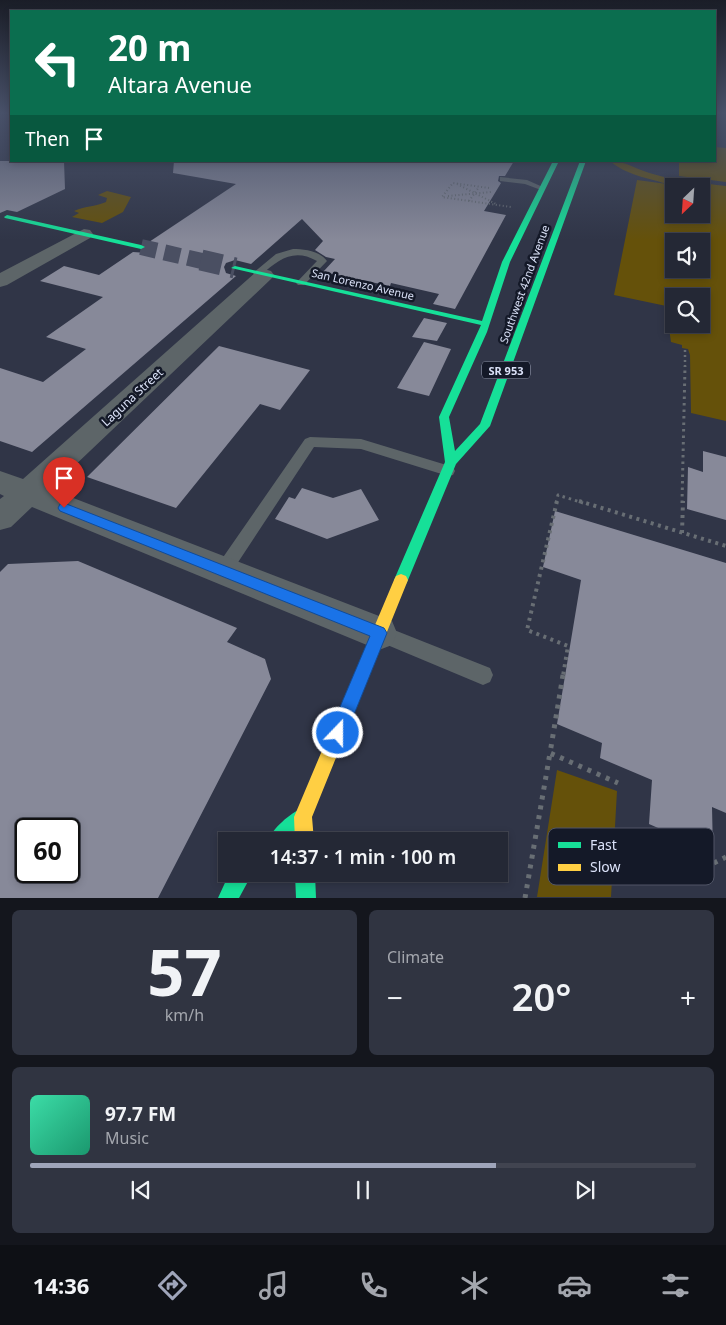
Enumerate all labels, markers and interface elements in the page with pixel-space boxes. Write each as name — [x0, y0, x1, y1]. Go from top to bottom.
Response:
text: 20 m — [108, 24, 191, 71]
icon: left — [25, 30, 90, 95]
text: Altara Avenue — [108, 69, 252, 99]
icon: arrive — [80, 125, 108, 153]
text: Then — [25, 126, 70, 152]
north arrow — [665, 178, 710, 222]
map controls — [665, 178, 710, 333]
street label: Southwest 42nd Avenue — [496, 223, 552, 345]
button: sound — [665, 233, 710, 278]
street label: San Lorenzo Avenue — [310, 265, 416, 303]
button: search — [665, 288, 710, 333]
road number: SR 953 — [482, 362, 530, 378]
street label: Laguna Street — [97, 364, 167, 430]
pin — [43, 457, 85, 508]
icon: arrive — [50, 464, 78, 492]
position arrow — [311, 706, 363, 758]
speed limit sign: 60 — [15, 818, 80, 883]
legend — [548, 828, 714, 885]
text: Fast — [590, 835, 617, 854]
text: 14:37 · 1 min · 100 m — [270, 844, 456, 870]
text: Slow — [590, 857, 621, 876]
text: 57 — [147, 927, 222, 1015]
text: Climate — [387, 946, 444, 968]
text: 20° — [512, 970, 571, 1022]
text: − — [387, 978, 403, 1016]
text: + — [680, 978, 696, 1016]
text: km/h — [165, 1004, 204, 1026]
text: 97.7 FM — [105, 1101, 176, 1127]
text: Music — [105, 1127, 149, 1149]
icon: previous — [127, 1176, 155, 1204]
icon: pause — [349, 1176, 377, 1204]
icon: next — [571, 1176, 599, 1204]
icon: directions — [155, 1268, 190, 1303]
icon: music — [256, 1268, 291, 1303]
icon: phone — [356, 1268, 391, 1303]
icon: climate — [457, 1268, 492, 1303]
icon: car — [557, 1268, 592, 1303]
icon: filters — [658, 1268, 693, 1303]
text: 14:36 — [33, 1270, 89, 1300]

